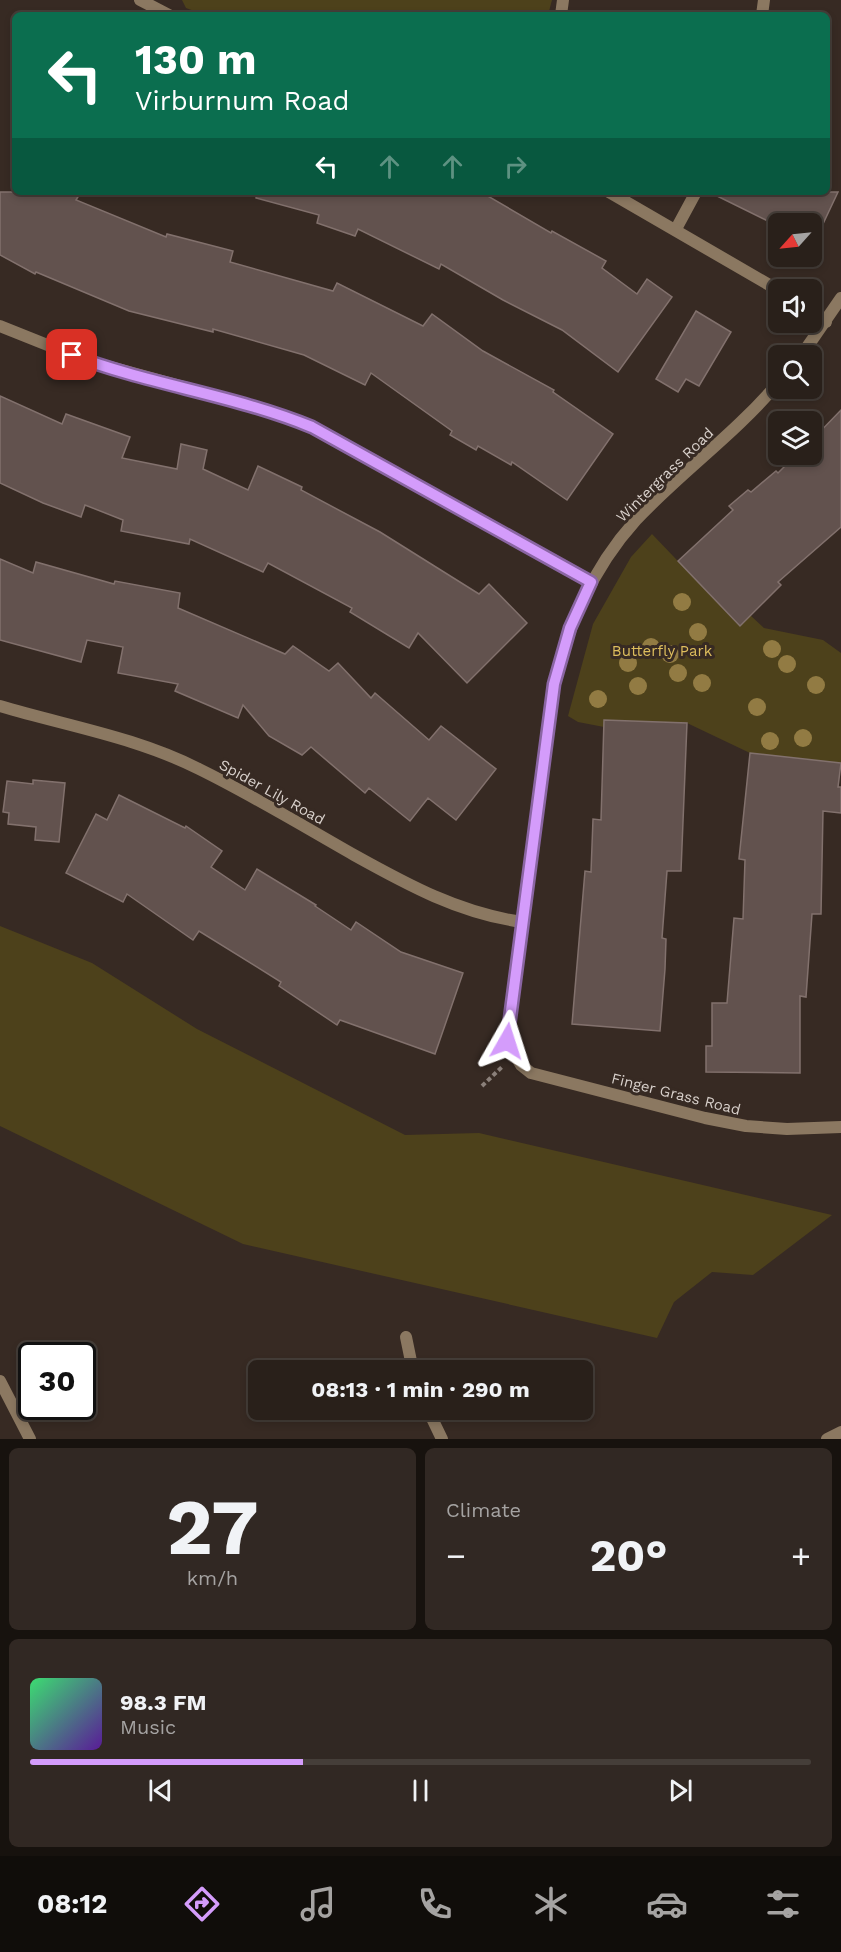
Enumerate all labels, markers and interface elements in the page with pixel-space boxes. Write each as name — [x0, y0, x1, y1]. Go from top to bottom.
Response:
text: 130 m — [135, 35, 257, 84]
icon: left — [36, 36, 114, 114]
text: Virburnum Road — [135, 85, 350, 117]
icon: left — [310, 150, 343, 183]
icon: ahead — [373, 150, 406, 183]
icon: ahead — [436, 150, 469, 183]
icon: right — [499, 150, 532, 183]
north arrow — [768, 213, 822, 267]
map controls — [768, 213, 822, 465]
button: sound — [768, 279, 822, 333]
pin — [46, 329, 97, 380]
icon: arrive — [55, 338, 88, 371]
button: search — [768, 345, 822, 399]
button: layers — [768, 411, 822, 465]
street label: Wintergrass Road — [613, 424, 717, 526]
park label: Butterfly Park — [612, 642, 713, 660]
street label: Spider Lily Road — [216, 755, 328, 829]
position arrow — [475, 1009, 539, 1073]
street label: Finger Grass Road — [609, 1069, 743, 1119]
speed limit sign: 30 — [18, 1342, 96, 1420]
text: 08:13 · 1 min · 290 m — [311, 1377, 530, 1402]
text: 27 — [166, 1481, 259, 1573]
text: Climate — [446, 1498, 521, 1522]
text: 20° — [589, 1529, 668, 1582]
text: − — [446, 1536, 466, 1575]
text: + — [791, 1536, 811, 1575]
text: km/h — [187, 1566, 238, 1590]
text: 98.3 FM — [120, 1690, 207, 1715]
text: Music — [120, 1715, 176, 1739]
icon: previous — [144, 1774, 177, 1807]
icon: pause — [404, 1774, 437, 1807]
icon: next — [664, 1774, 697, 1807]
icon: directions — [181, 1883, 223, 1925]
icon: music — [297, 1883, 339, 1925]
icon: phone — [414, 1883, 456, 1925]
icon: climate — [530, 1883, 572, 1925]
icon: car — [646, 1883, 688, 1925]
icon: filters — [762, 1883, 804, 1925]
text: 08:12 — [37, 1888, 107, 1920]

